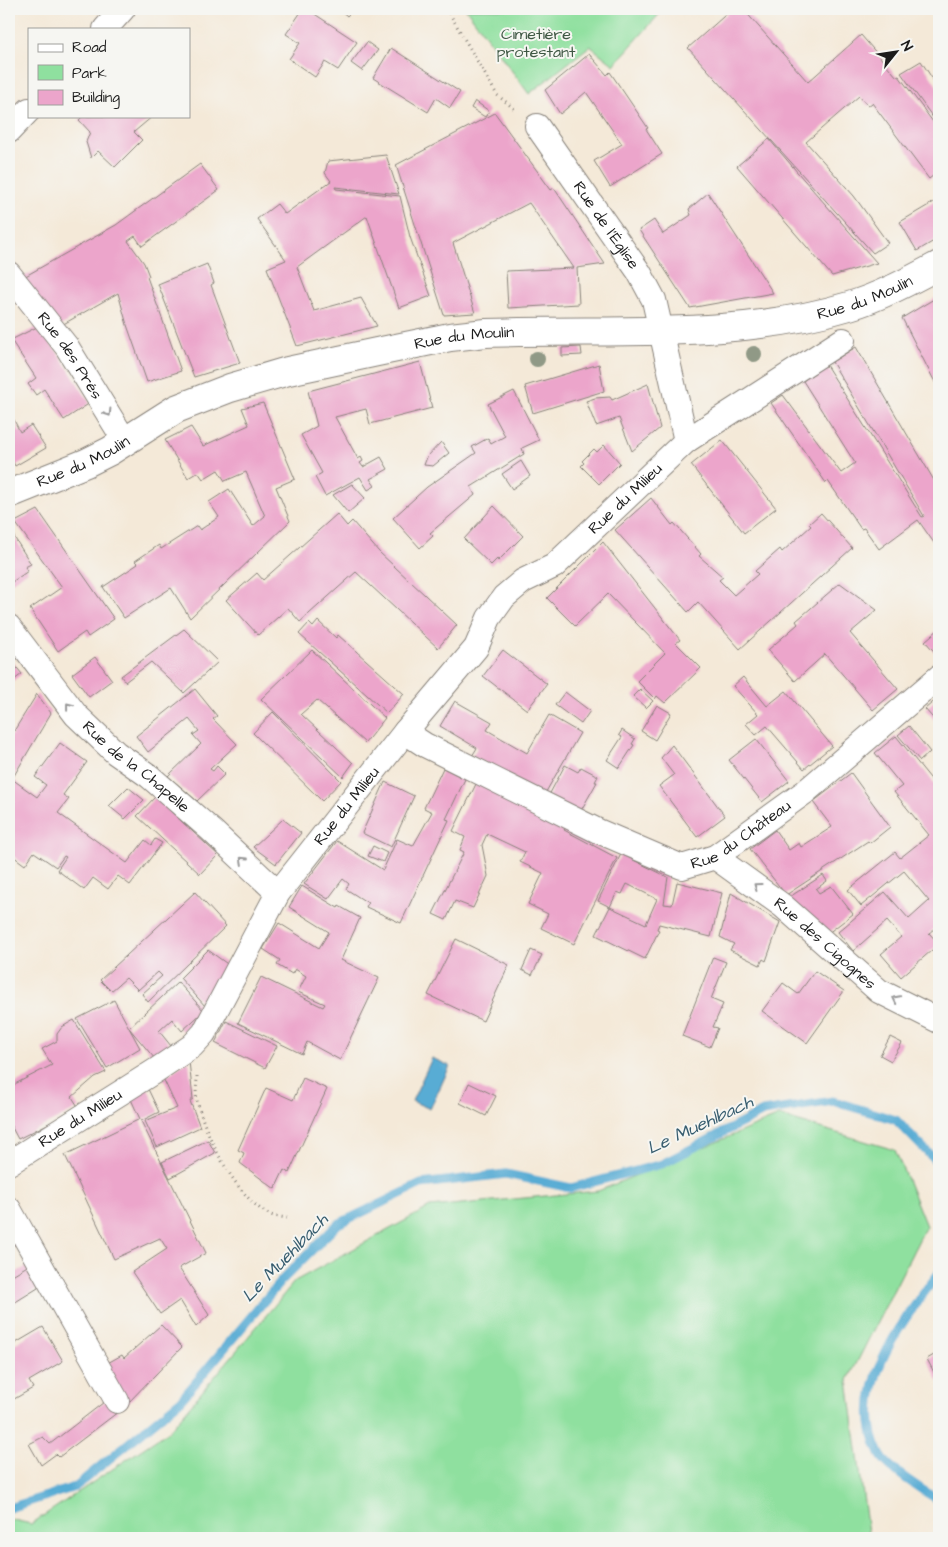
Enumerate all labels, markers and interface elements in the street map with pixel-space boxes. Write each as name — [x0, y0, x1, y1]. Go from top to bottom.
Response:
park label: Cimetière protestant — [497, 23, 576, 63]
legend — [28, 28, 190, 118]
north arrow — [870, 28, 920, 78]
text: Road — [72, 37, 107, 58]
text: N — [896, 37, 917, 55]
text: Park — [72, 63, 107, 84]
text: Building — [72, 87, 120, 109]
street label: Rue de l'Église — [568, 177, 645, 274]
street label: Rue du Moulin — [815, 270, 916, 325]
street label: Rue des Prés — [32, 307, 108, 403]
street label: Rue du Moulin — [412, 321, 514, 355]
one-way arrow — [102, 408, 112, 417]
street label: Rue du Moulin — [33, 430, 134, 493]
street label: Rue du Milieu — [583, 458, 667, 539]
one-way arrow — [66, 703, 74, 712]
street label: Rue de la Chapelle — [78, 716, 195, 818]
street label: Rue du Milieu — [309, 762, 385, 850]
street label: Rue du Château — [688, 795, 795, 875]
one-way arrow — [239, 857, 248, 866]
one-way arrow — [753, 883, 762, 892]
street label: Rue des Cigognes — [769, 892, 881, 995]
one-way arrow — [892, 996, 901, 1006]
street label: Rue du Milieu — [34, 1084, 126, 1153]
water label: Le Muehlbach — [643, 1089, 758, 1161]
water label: Le Muehlbach — [236, 1207, 335, 1308]

